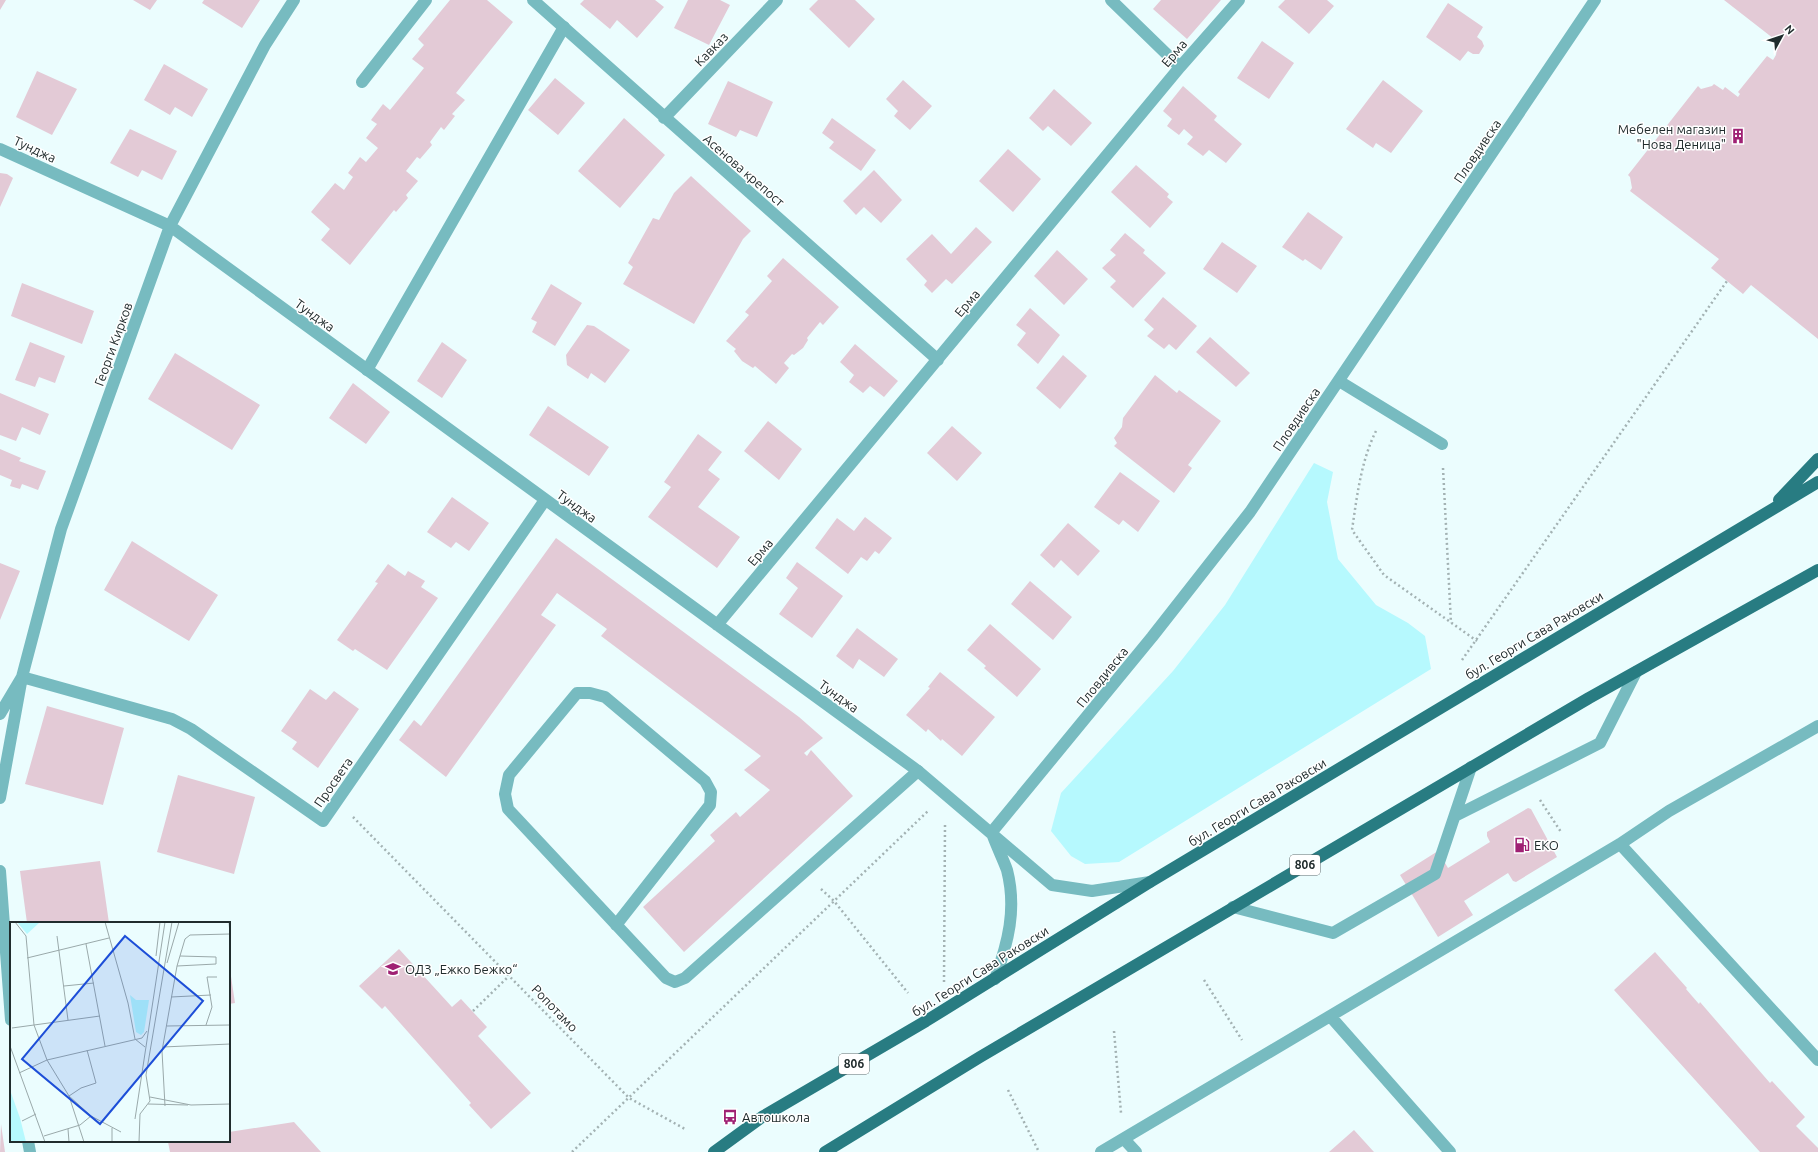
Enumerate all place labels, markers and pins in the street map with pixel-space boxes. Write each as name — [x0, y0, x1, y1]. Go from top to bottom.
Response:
place label: Мебелен магазин "Нова Деница" — [1618, 122, 1726, 151]
building icon: Мебелен магазин "Нова Деница" — [1729, 127, 1747, 145]
fuel station icon: EKO — [1513, 836, 1531, 854]
place label: EKO — [1534, 838, 1559, 852]
school or university icon: ОДЗ „Ежко Бежко“ — [384, 960, 402, 978]
place label: ОДЗ „Ежко Бежко“ — [405, 962, 518, 976]
bus stop icon: Автошкола — [721, 1108, 739, 1126]
place label: Автошкола — [742, 1110, 810, 1124]

